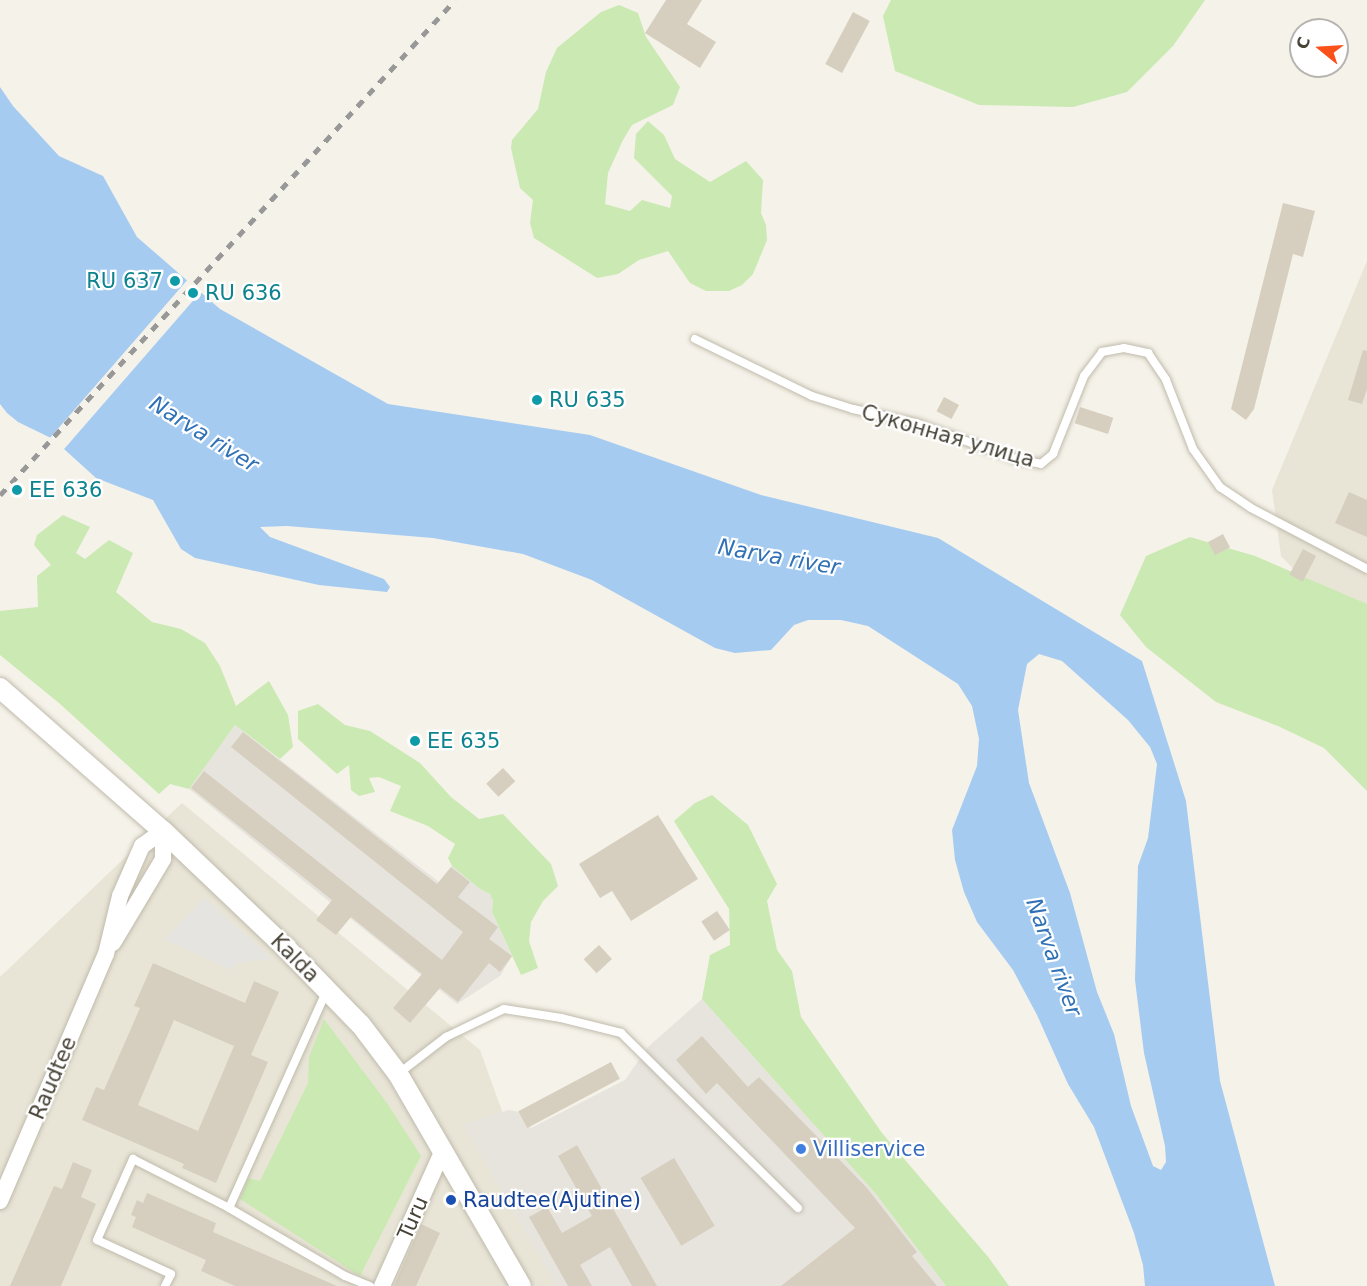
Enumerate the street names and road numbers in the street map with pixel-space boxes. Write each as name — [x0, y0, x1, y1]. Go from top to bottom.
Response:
street label: Суконная улица — [859, 399, 1037, 473]
street label: Kalda — [265, 928, 325, 988]
street label: Raudtee — [24, 1033, 82, 1123]
street label: Turu — [392, 1192, 434, 1244]

